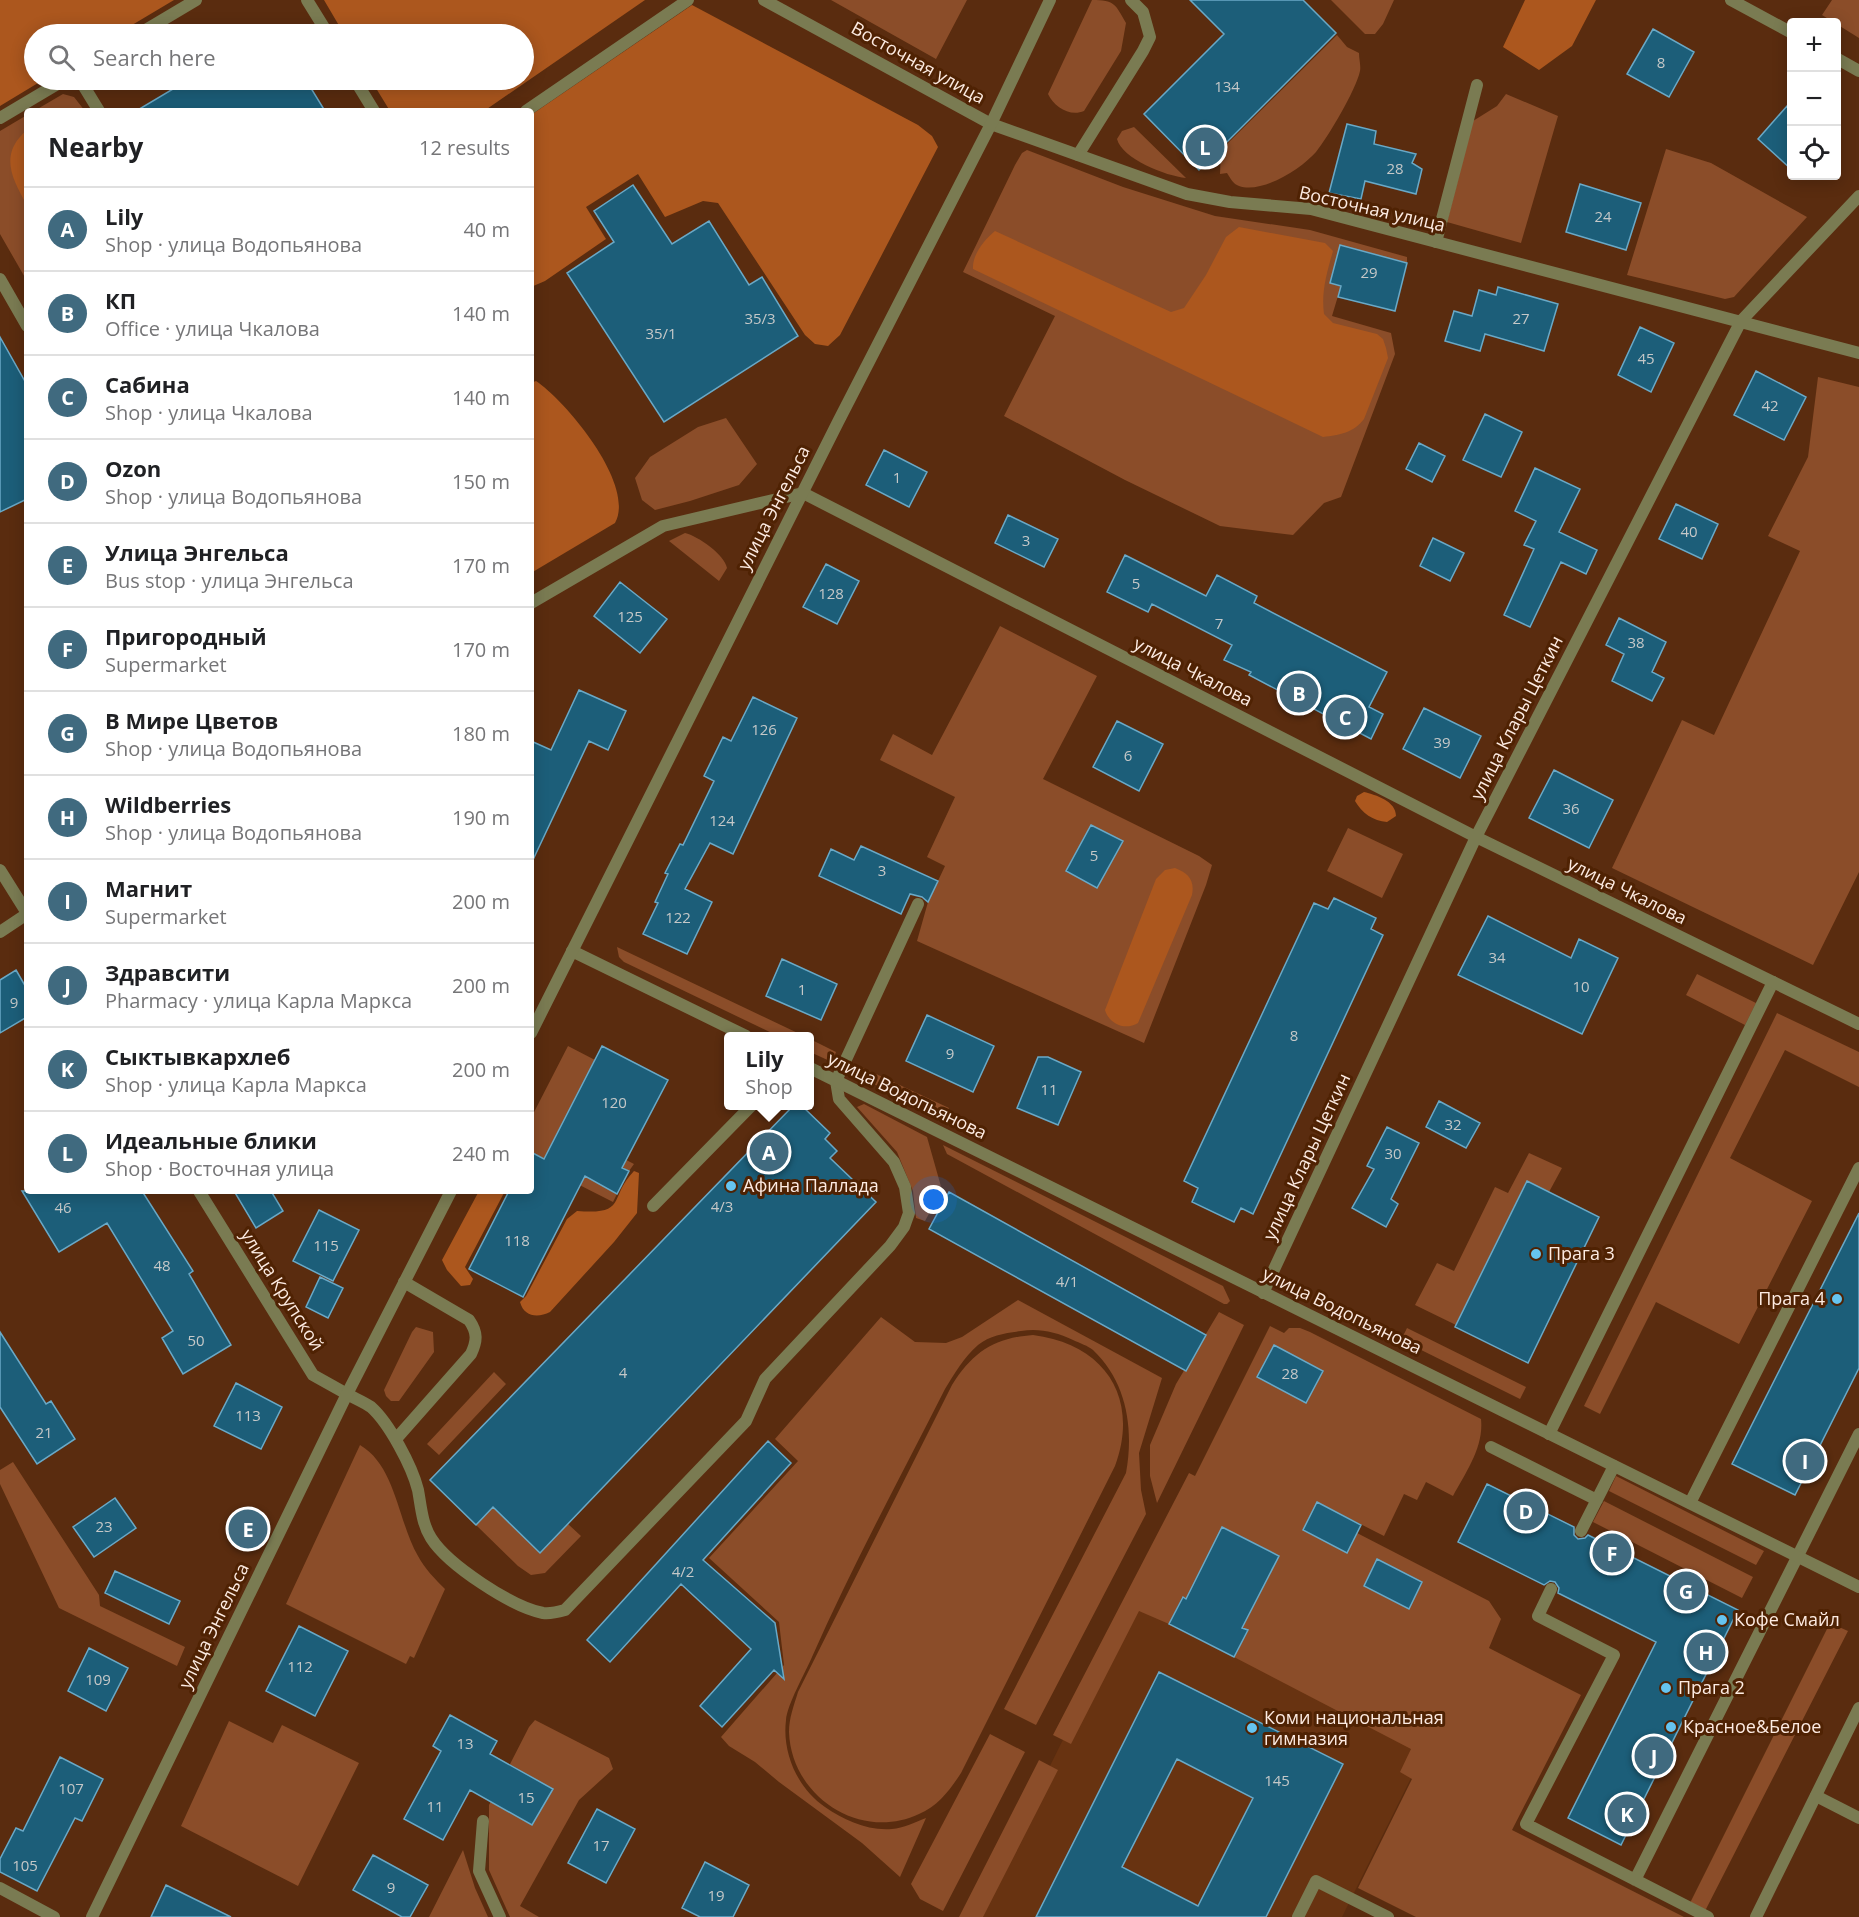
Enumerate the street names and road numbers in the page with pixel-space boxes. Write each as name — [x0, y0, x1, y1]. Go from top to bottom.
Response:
street label: Восточная улица — [847, 15, 990, 109]
street label: Восточная улица — [1297, 180, 1448, 237]
street label: улица Энгельса — [731, 441, 815, 574]
street label: улица Чкалова — [1130, 631, 1257, 711]
street label: улица Клары Цеткин — [1464, 631, 1568, 804]
street label: улица Чкалова — [1564, 851, 1691, 929]
street label: улица Водопьянова — [824, 1046, 991, 1144]
street label: улица Клары Цеткин — [1257, 1069, 1355, 1244]
street label: улица Крупской — [236, 1224, 330, 1355]
street label: улица Водопьянова — [1259, 1261, 1426, 1359]
street label: улица Энгельса — [172, 1559, 254, 1692]

